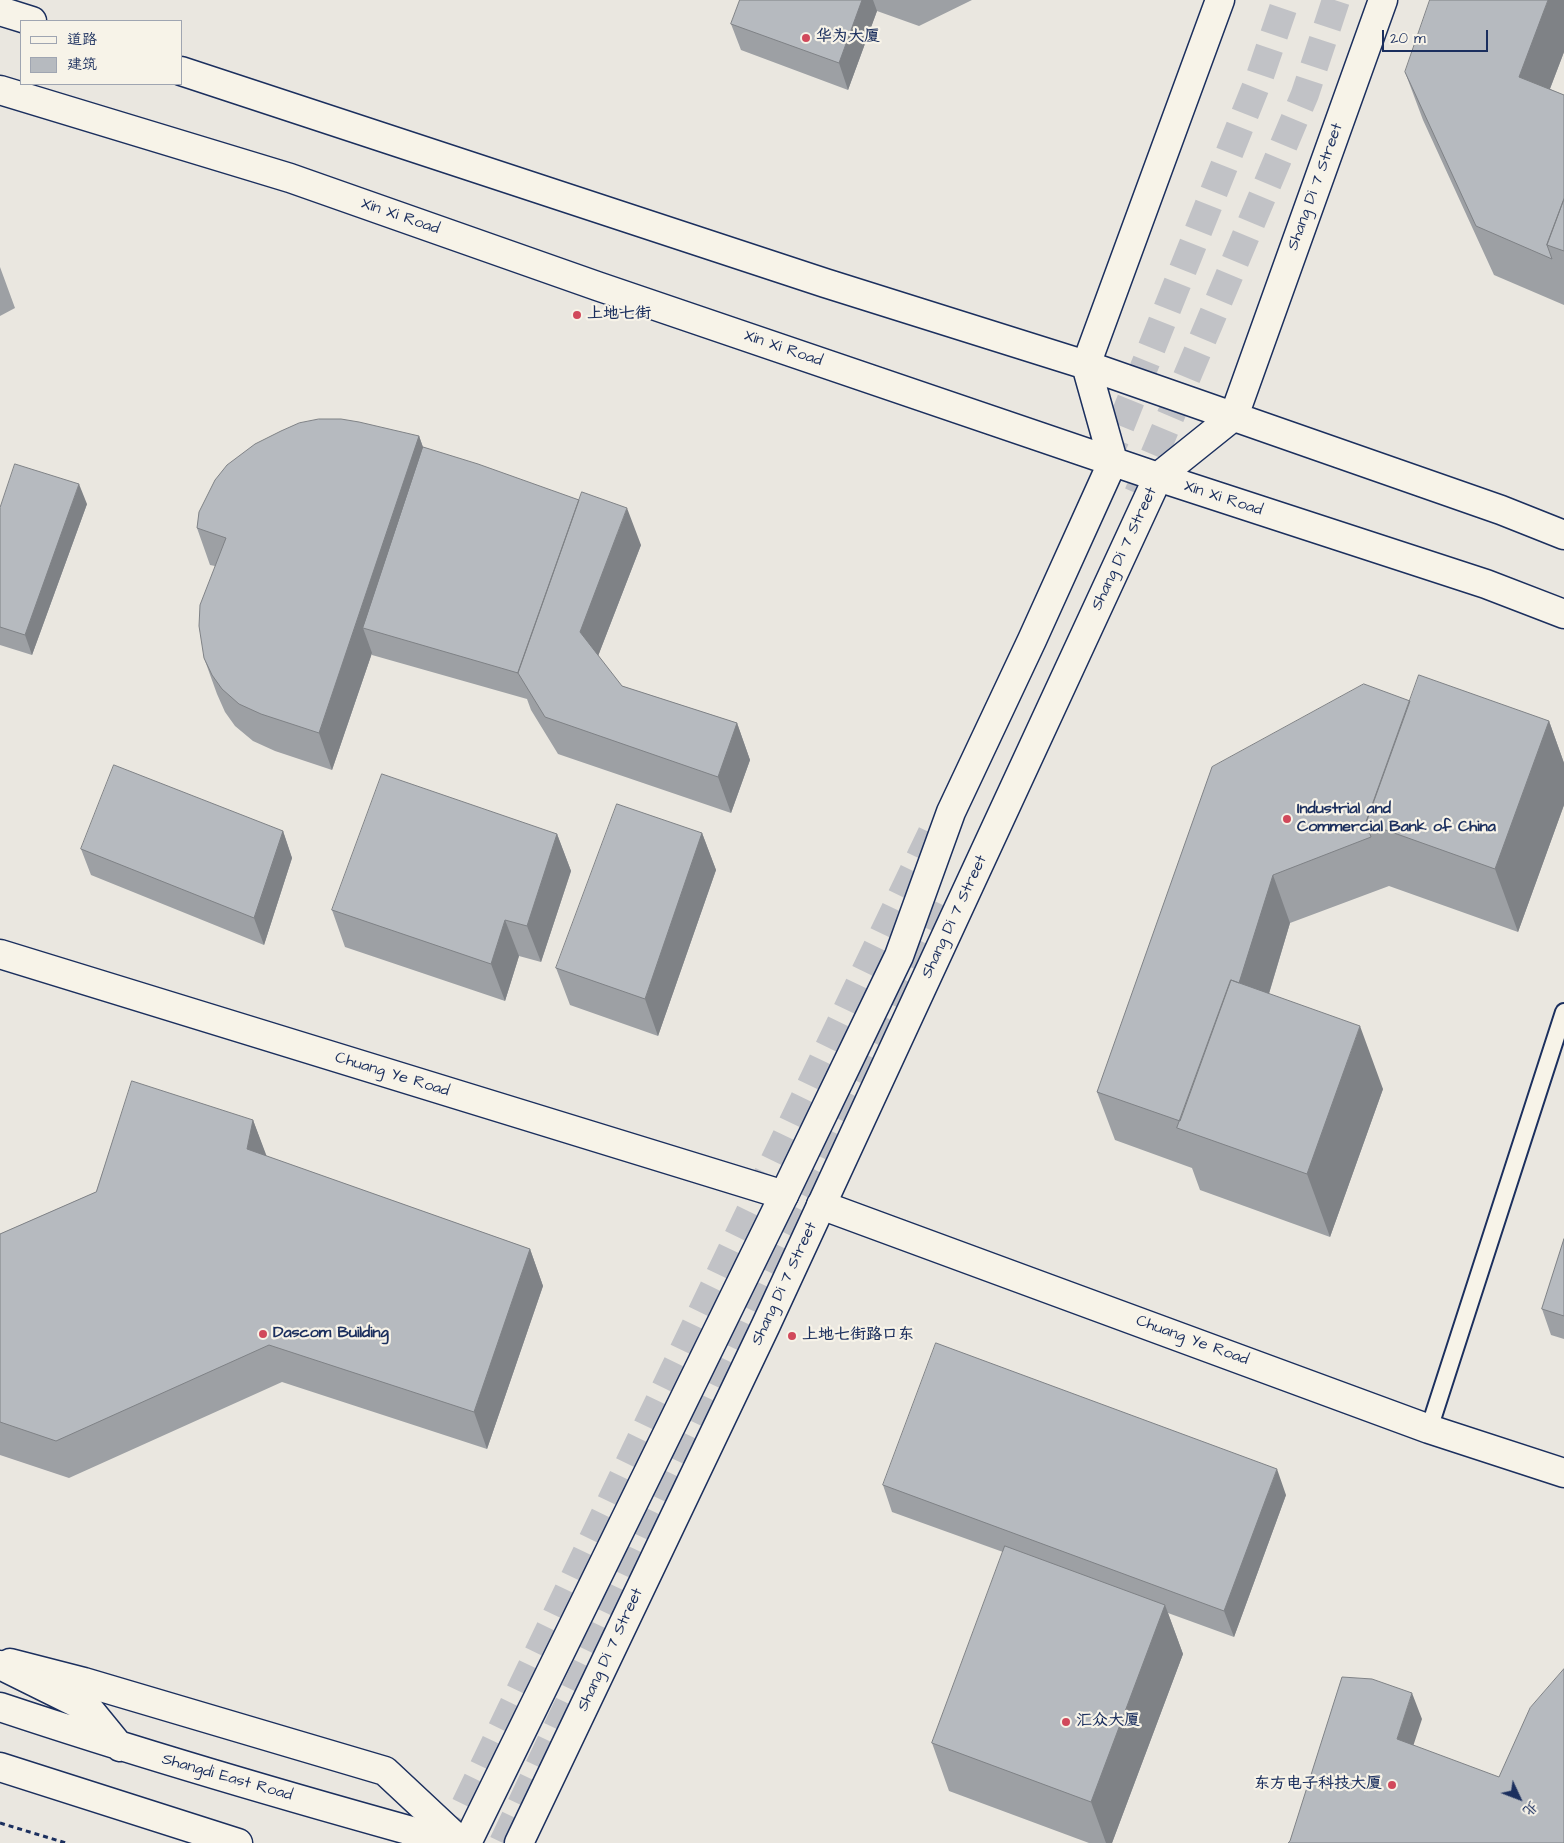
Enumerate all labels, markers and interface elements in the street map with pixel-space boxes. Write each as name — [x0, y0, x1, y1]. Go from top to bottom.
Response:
legend — [20, 20, 182, 85]
scale bar — [1384, 20, 1490, 52]
place label: 华为大厦 — [816, 28, 880, 48]
text: 20 m — [1390, 28, 1426, 49]
text: 道路 — [67, 29, 97, 50]
marker: 华为大厦 — [800, 32, 812, 44]
text: 建筑 — [67, 54, 97, 75]
street label: Shang Di 7 Street — [1284, 121, 1348, 253]
street label: Xin Xi Road — [358, 195, 442, 239]
place label: 上地七街 — [587, 305, 651, 325]
marker: 上地七街 — [571, 309, 583, 321]
street label: Xin Xi Road — [741, 327, 825, 371]
street label: Xin Xi Road — [1181, 477, 1265, 521]
street label: Shang Di 7 Street — [1088, 484, 1162, 614]
place label: Industrial and Commercial Bank of China — [1297, 800, 1496, 838]
marker: Industrial and Commercial Bank of China — [1281, 813, 1293, 825]
street label: Shang Di 7 Street — [918, 852, 992, 982]
street label: Chuang Ye Road — [333, 1048, 451, 1102]
street label: Shang Di 7 Street — [748, 1219, 822, 1349]
street label: Chuang Ye Road — [1133, 1312, 1251, 1370]
place label: Dascom Building — [273, 1324, 389, 1344]
place label: 上地七街路口东 — [802, 1326, 914, 1346]
marker: Dascom Building — [257, 1328, 269, 1340]
marker: 上地七街路口东 — [786, 1330, 798, 1342]
street label: Shang Di 7 Street — [574, 1585, 648, 1715]
place label: 汇众大厦 — [1076, 1712, 1140, 1732]
marker: 汇众大厦 — [1060, 1716, 1072, 1728]
street label: Shangdi East Road — [160, 1750, 294, 1806]
north arrow — [1494, 1773, 1544, 1823]
place label: 东方电子科技大厦 — [1254, 1775, 1382, 1795]
marker: 东方电子科技大厦 — [1386, 1779, 1398, 1791]
text: 北 — [1518, 1796, 1542, 1820]

